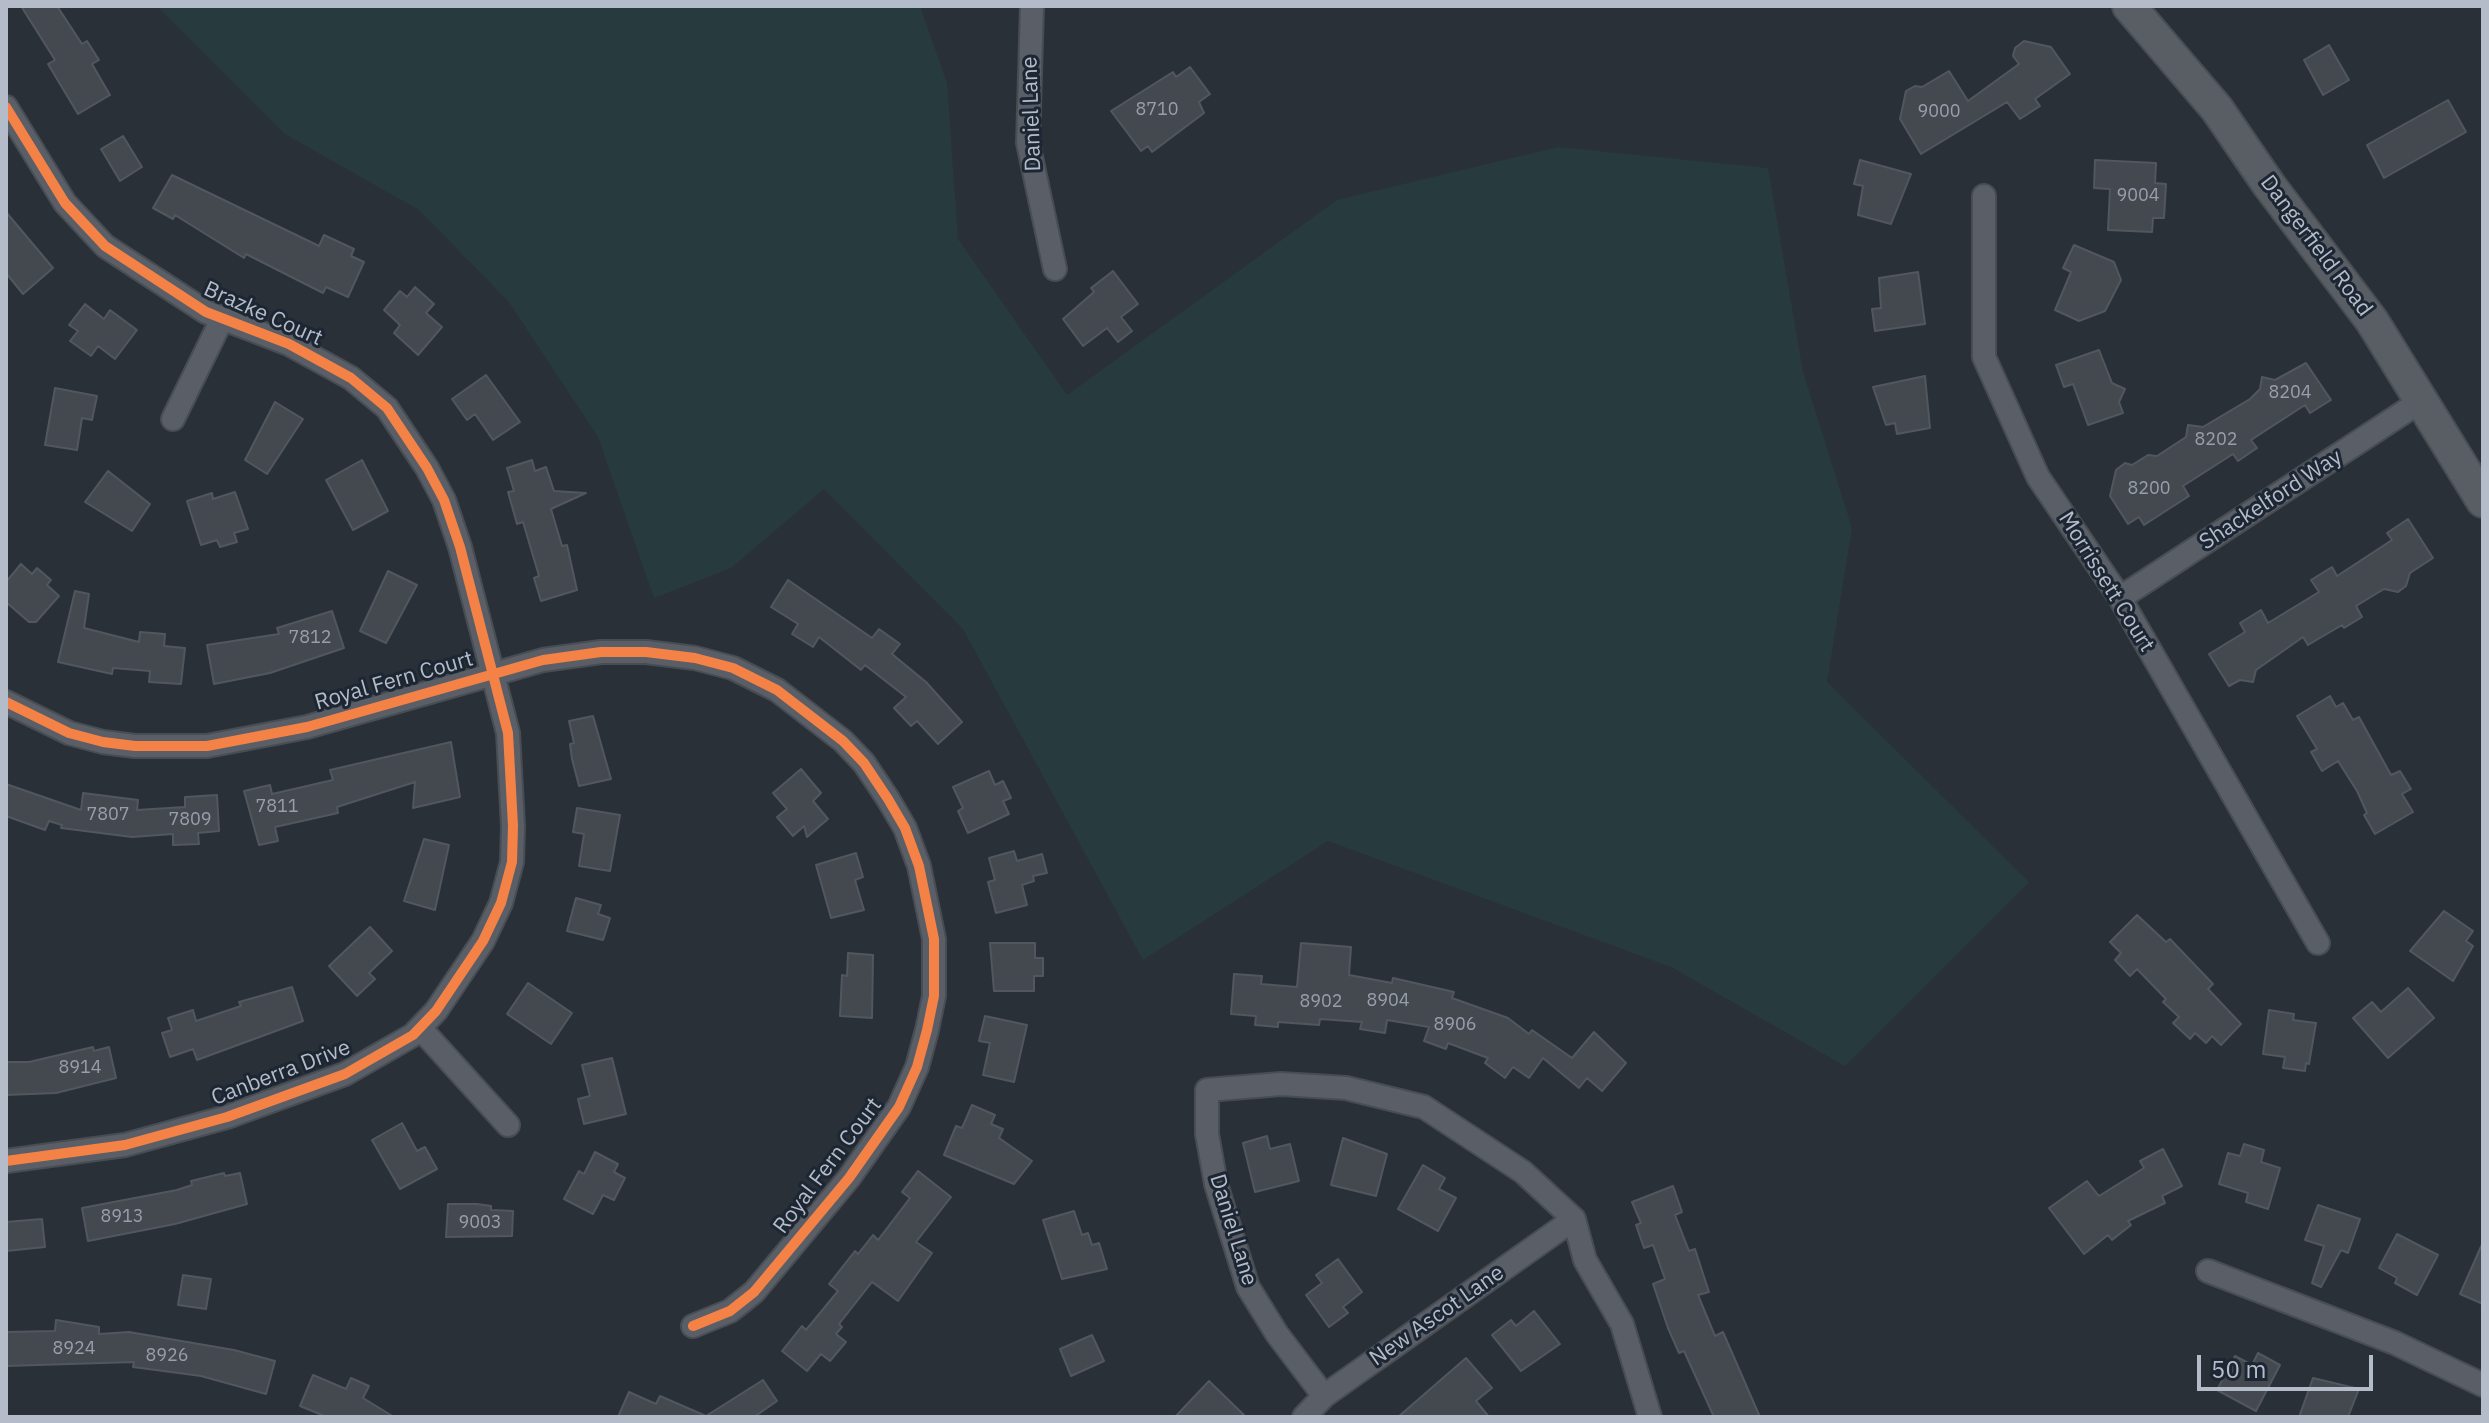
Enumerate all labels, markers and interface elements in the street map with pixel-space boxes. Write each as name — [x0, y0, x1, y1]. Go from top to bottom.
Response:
street label: Daniel Lane — [1017, 56, 1047, 172]
house number: 8710 — [1135, 99, 1179, 121]
house number: 9000 — [1917, 101, 1961, 123]
street label: Dangerfield Road — [2254, 170, 2378, 322]
house number: 9004 — [2116, 185, 2160, 207]
street label: Brazke Court — [200, 276, 326, 352]
house number: 8204 — [2268, 382, 2312, 404]
house number: 8202 — [2194, 429, 2238, 451]
street label: Shackelford Way — [2195, 444, 2347, 556]
house number: 8200 — [2127, 478, 2171, 500]
street label: Morrissett Court — [2052, 507, 2160, 657]
house number: 7812 — [288, 627, 332, 649]
street label: Royal Fern Court — [312, 646, 476, 716]
house number: 7811 — [255, 796, 299, 818]
house number: 7807 — [86, 804, 130, 826]
house number: 7809 — [168, 809, 212, 831]
house number: 8904 — [1366, 990, 1410, 1012]
house number: 8902 — [1299, 991, 1343, 1013]
house number: 8906 — [1433, 1014, 1477, 1036]
street label: Canberra Drive — [208, 1034, 354, 1112]
house number: 8914 — [58, 1057, 102, 1079]
street label: Royal Fern Court — [768, 1093, 888, 1239]
street label: Daniel Lane — [1204, 1171, 1262, 1289]
house number: 8913 — [100, 1206, 144, 1228]
house number: 9003 — [458, 1212, 502, 1234]
street label: New Ascot Lane — [1365, 1260, 1509, 1372]
house number: 8924 — [52, 1338, 96, 1360]
scale bar — [2201, 1339, 2377, 1389]
house number: 8926 — [145, 1345, 189, 1367]
text: 50 m — [2211, 1353, 2266, 1385]

